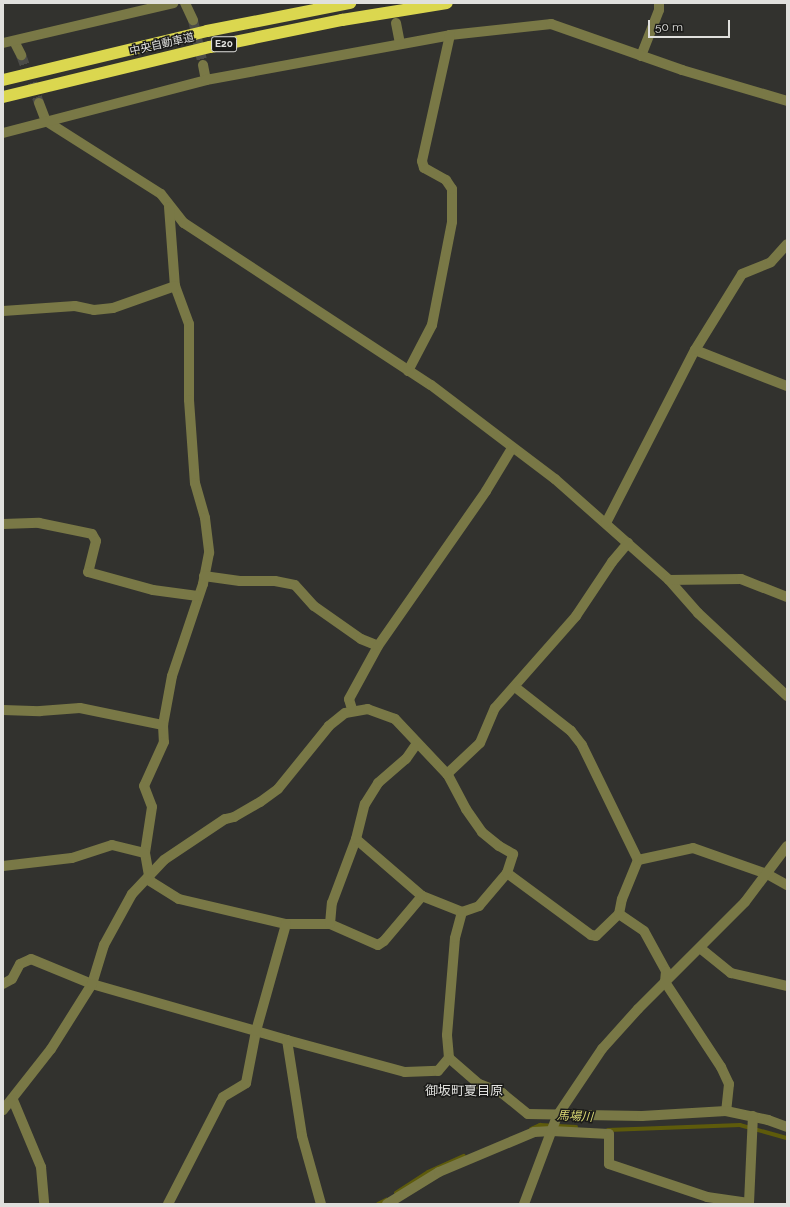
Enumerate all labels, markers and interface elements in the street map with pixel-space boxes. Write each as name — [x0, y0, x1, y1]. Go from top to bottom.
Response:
scale bar — [650, 12, 732, 38]
text: 50 m — [655, 20, 683, 34]
street label: 中央自動車道 — [128, 31, 196, 59]
road number: E20 — [211, 36, 237, 52]
district label: 御坂町夏目原 — [425, 1083, 503, 1099]
water label: 馬場川 — [557, 1109, 593, 1125]

